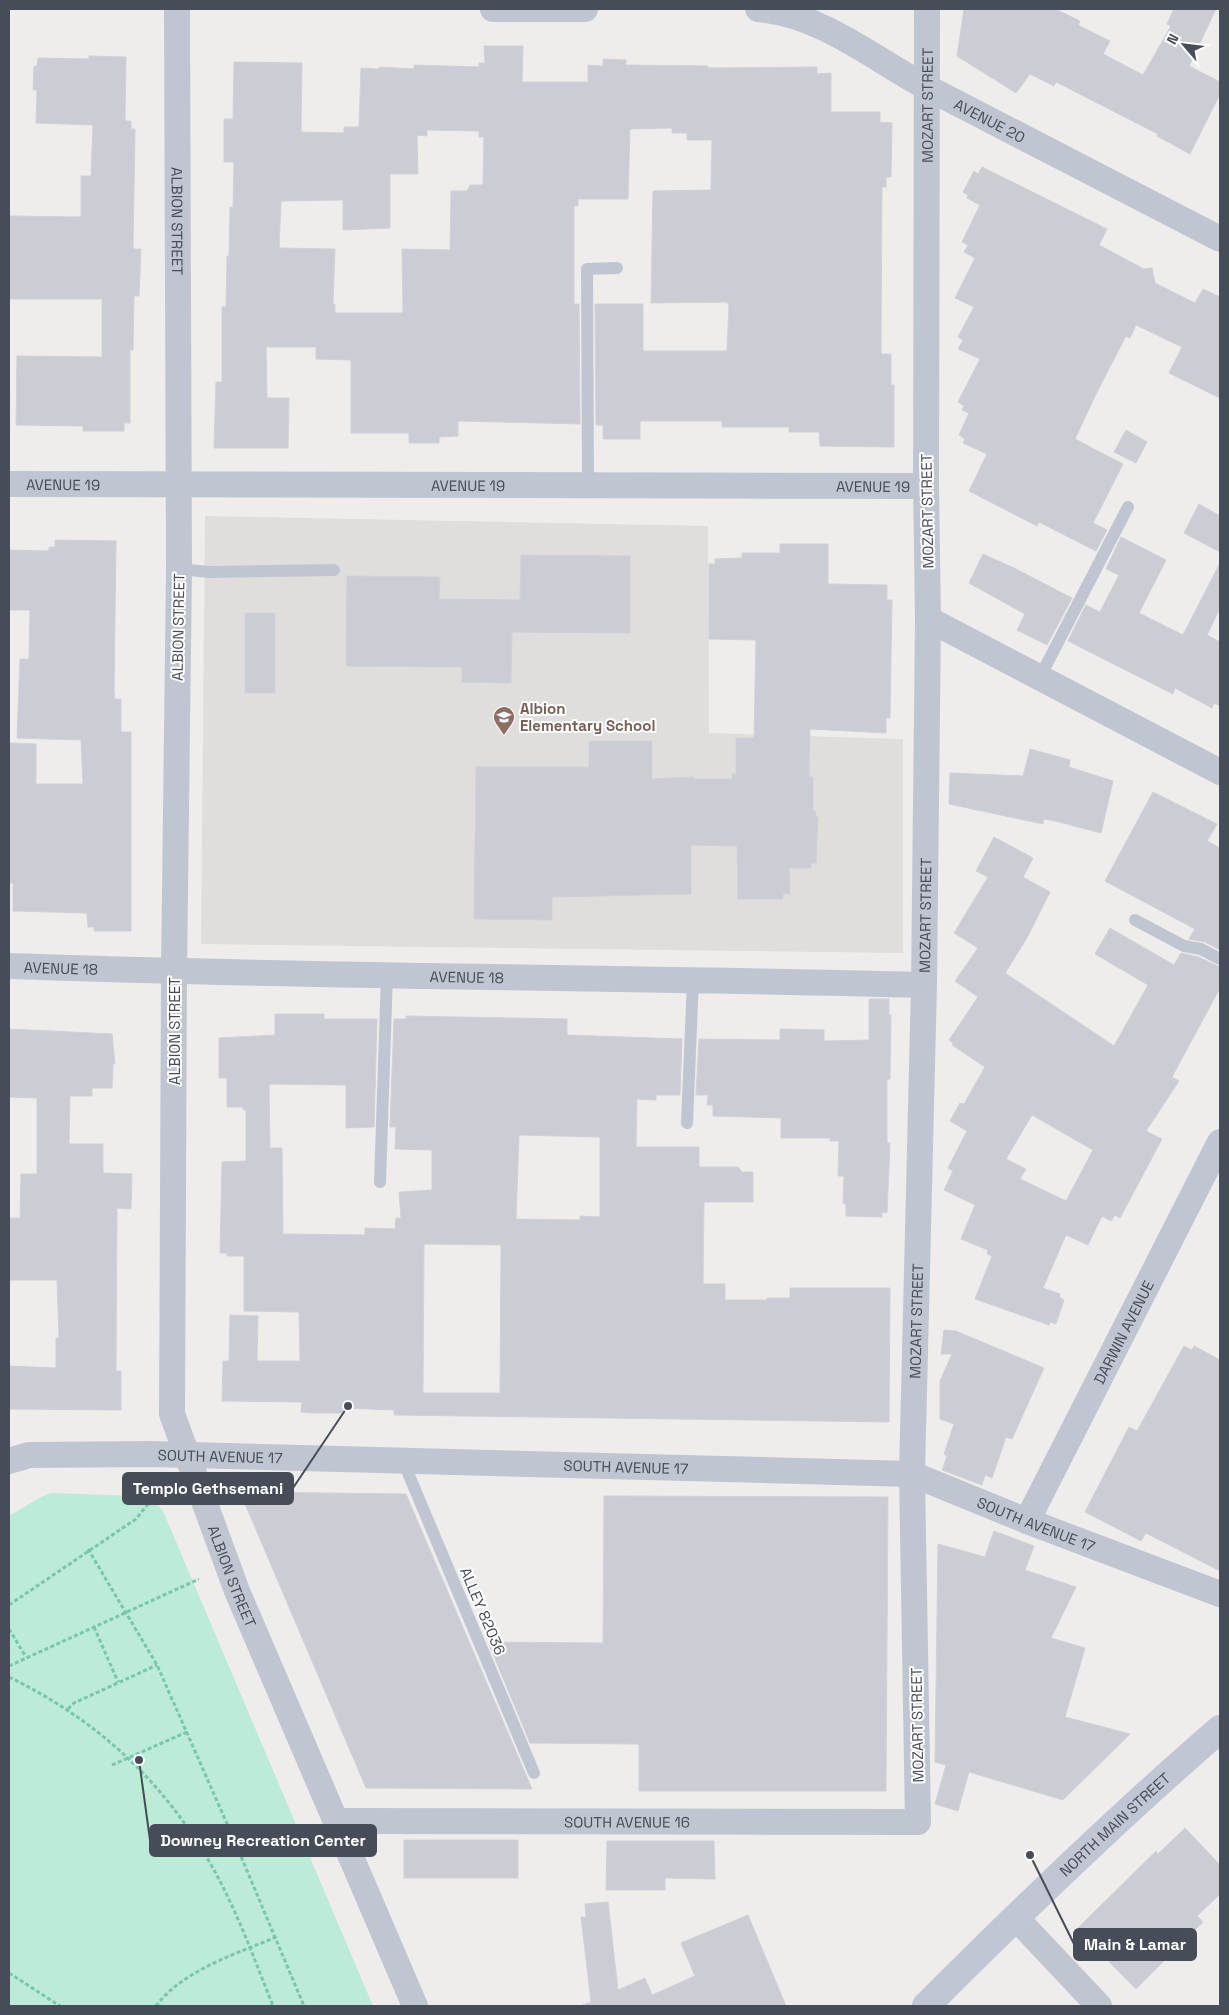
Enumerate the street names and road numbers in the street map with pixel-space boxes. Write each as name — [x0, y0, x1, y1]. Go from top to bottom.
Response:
street label: MOZART STREET — [917, 47, 936, 163]
street label: AVENUE 20 — [951, 94, 1029, 146]
street label: ALBION STREET — [168, 167, 187, 275]
street label: MOZART STREET — [916, 453, 938, 569]
street label: AVENUE 19 — [26, 475, 100, 494]
street label: AVENUE 19 — [431, 475, 505, 495]
street label: AVENUE 19 — [836, 476, 910, 495]
street label: ALBION STREET — [168, 573, 188, 681]
street label: MOZART STREET — [915, 857, 935, 973]
street label: AVENUE 18 — [23, 957, 98, 978]
street label: AVENUE 18 — [430, 967, 504, 987]
street label: ALBION STREET — [165, 977, 184, 1085]
street label: MOZART STREET — [905, 1263, 927, 1379]
street label: DARWIN AVENUE — [1089, 1277, 1158, 1387]
street label: SOUTH AVENUE 17 — [157, 1445, 283, 1467]
street label: SOUTH AVENUE 17 — [563, 1455, 689, 1478]
street label: SOUTH AVENUE 17 — [974, 1492, 1098, 1555]
street label: ALBION STREET — [204, 1522, 261, 1630]
street label: ALLEY 82036 — [456, 1564, 510, 1658]
street label: MOZART STREET — [906, 1667, 928, 1783]
street label: NORTH MAIN STREET — [1055, 1768, 1174, 1880]
street label: SOUTH AVENUE 16 — [564, 1812, 690, 1831]

